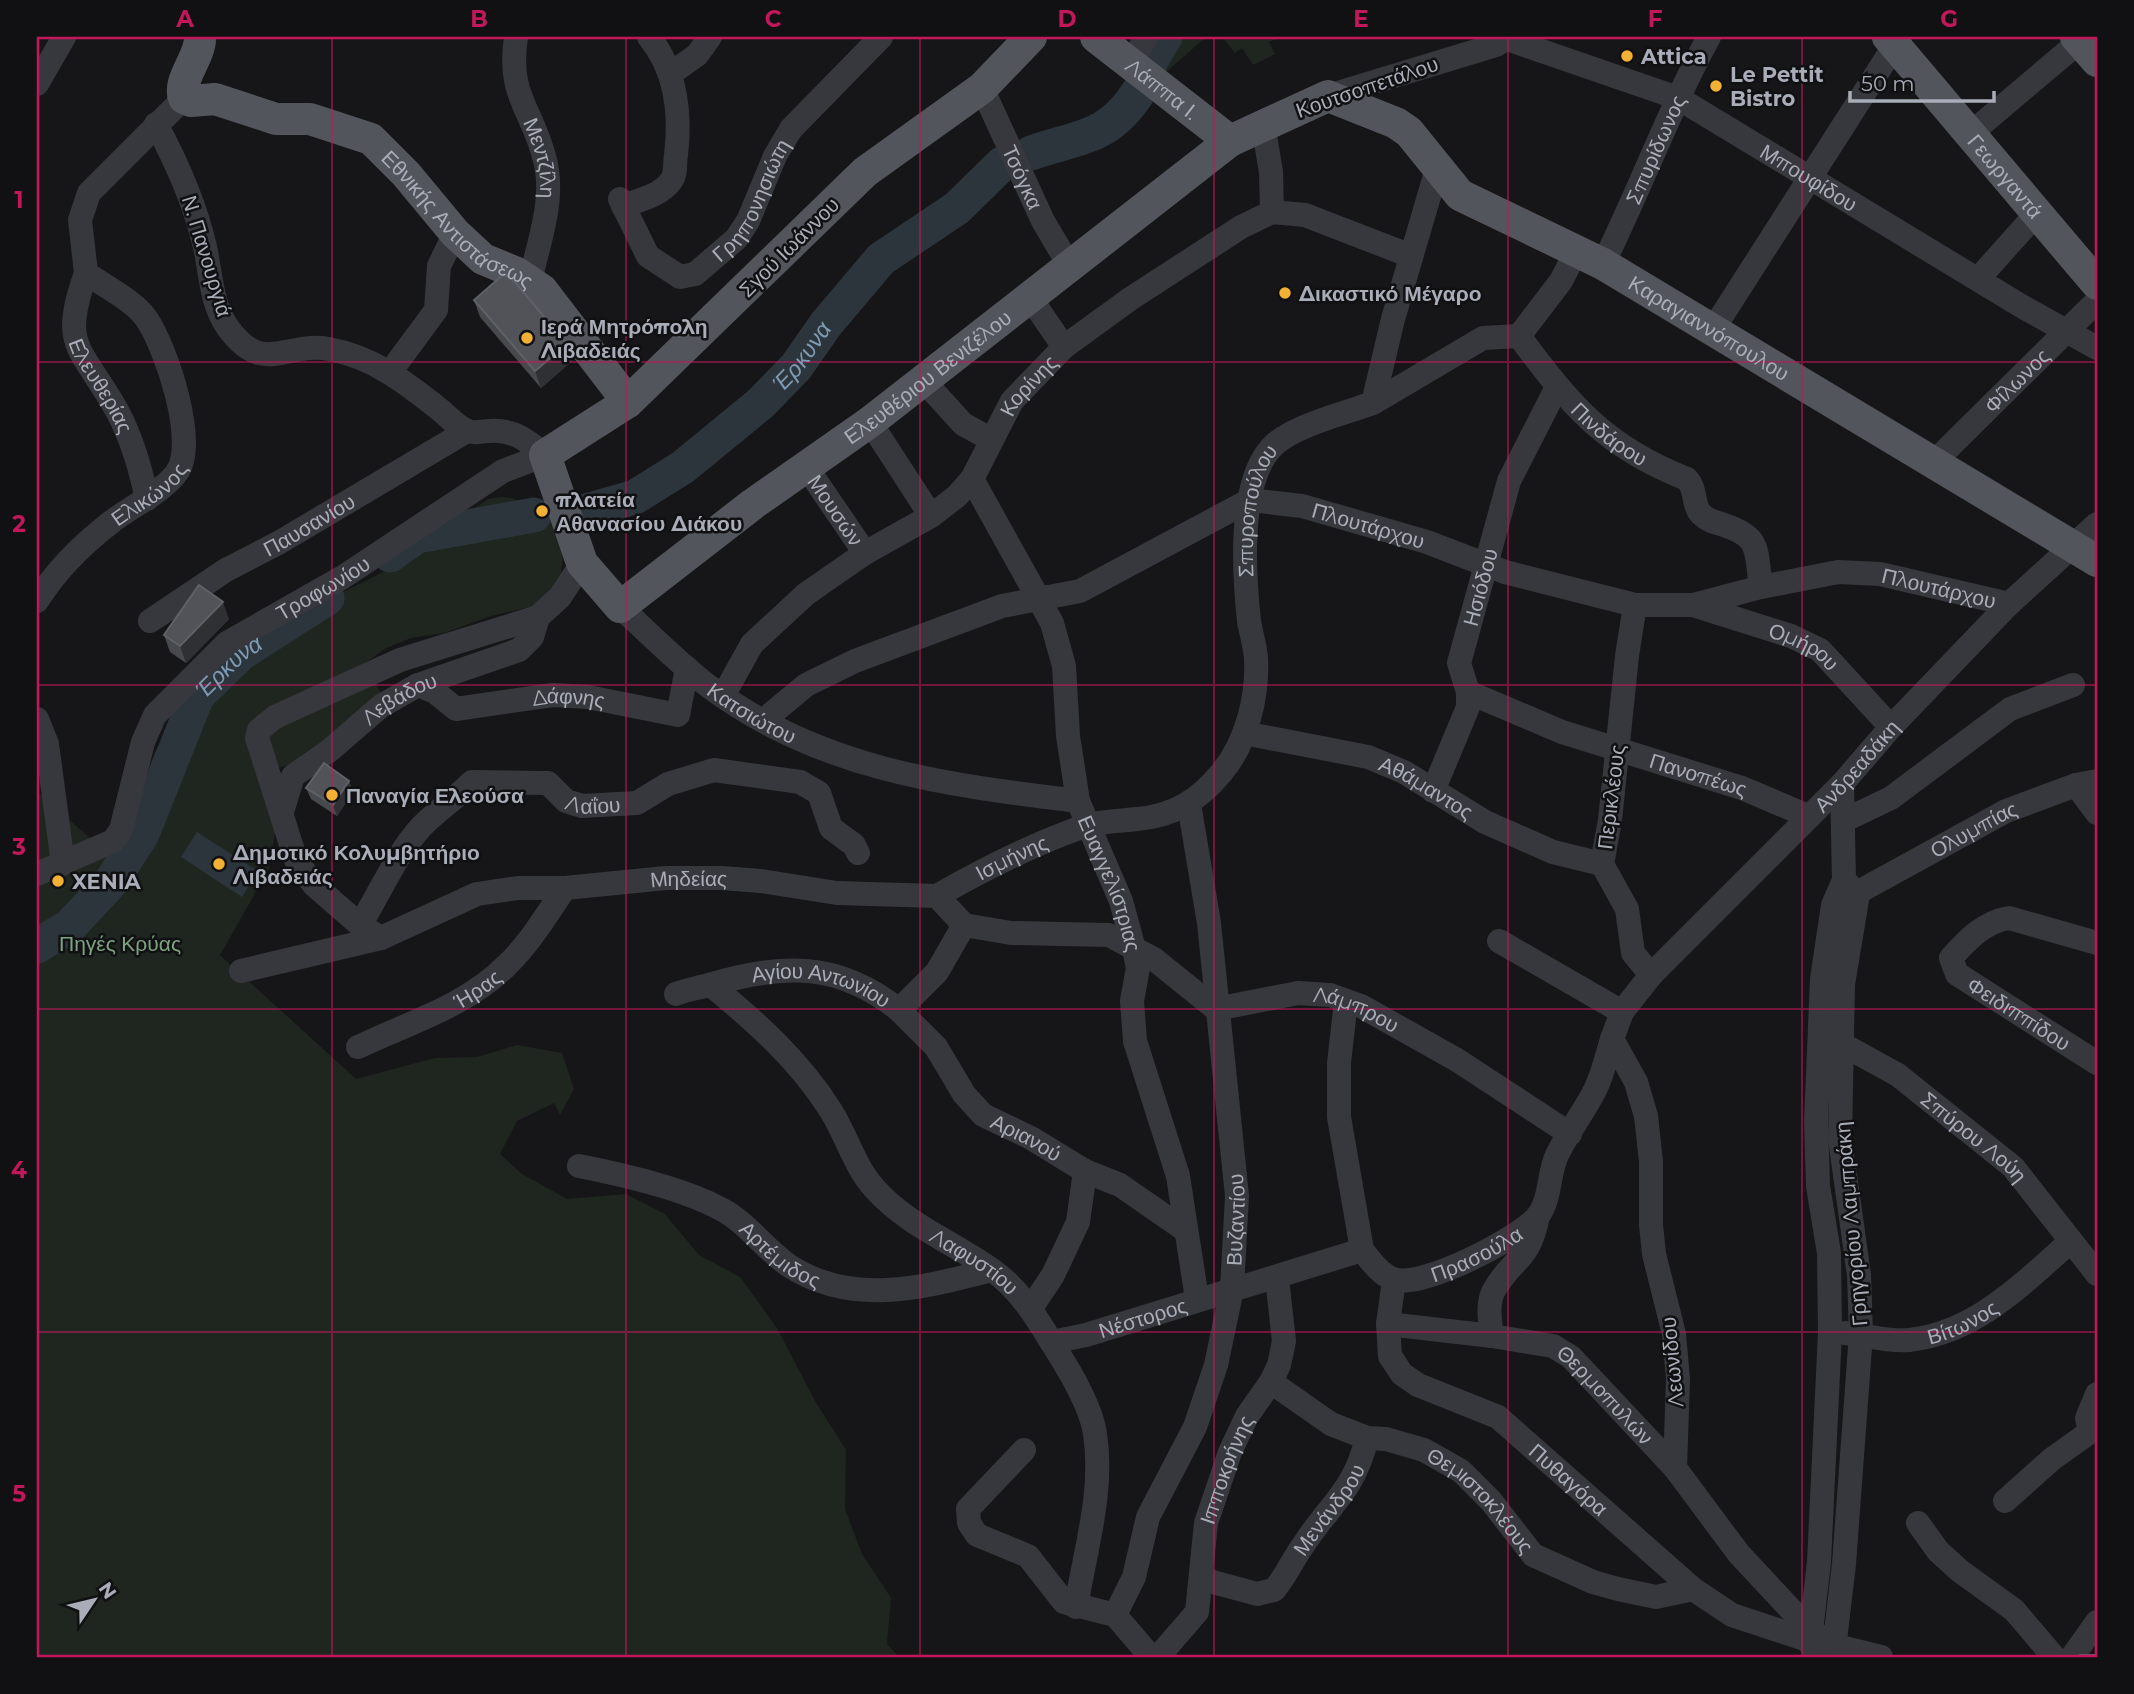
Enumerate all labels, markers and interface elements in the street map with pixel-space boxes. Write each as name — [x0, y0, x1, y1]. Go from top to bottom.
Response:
text: A — [175, 5, 194, 33]
text: B — [470, 5, 488, 33]
text: C — [765, 5, 782, 33]
text: D — [1058, 5, 1077, 33]
text: E — [1353, 5, 1369, 33]
text: F — [1648, 5, 1663, 33]
text: G — [1940, 5, 1958, 33]
place label: Attica — [1640, 44, 1707, 69]
marker: Attica — [1619, 48, 1635, 64]
street label: Κουτσοπετάλου — [1293, 51, 1441, 123]
street label: Λάππα Ι. — [1121, 53, 1204, 124]
scale bar — [1850, 60, 1994, 104]
place label: Le Pettit Bistro — [1730, 62, 1824, 111]
text: 50 m — [1861, 71, 1915, 96]
marker: Le Pettit Bistro — [1708, 78, 1724, 94]
street label: Σπυρίδωνος — [1620, 91, 1690, 208]
street label: Μεντζίλη — [519, 114, 561, 199]
street label: Γεωργαντά — [1963, 129, 2048, 223]
street label: Γρηπονησιώτη — [707, 134, 795, 267]
street label: Μπουφίδου — [1756, 138, 1862, 216]
street label: Τσόγκα — [997, 141, 1048, 213]
street label: Εθνικής Αντιστάσεως — [377, 145, 538, 293]
text: 1 — [14, 186, 24, 214]
street label: Ν. Πανουργιά — [177, 192, 237, 320]
street label: Σγού Ιωάννου — [734, 192, 844, 302]
street label: Καραγιαννόπουλου — [1624, 270, 1794, 386]
place label: Δικαστικό Μέγαρο — [1298, 281, 1482, 306]
marker: Δικαστικό Μέγαρο — [1277, 285, 1293, 301]
street label: Ελευθέριου Βενιζέλου — [839, 304, 1016, 449]
place label: Ιερά Μητρόπολη Λιβαδειάς — [540, 314, 708, 363]
water label: Έρκυνα — [766, 316, 838, 397]
marker: Ιερά Μητρόπολη Λιβαδειάς — [519, 330, 535, 346]
street label: Ελευθερίας — [64, 335, 139, 437]
street label: Φίλωνος — [1979, 343, 2054, 418]
street label: Κορίνης — [994, 350, 1062, 420]
street label: Πινδάρου — [1566, 397, 1652, 471]
street label: Σπυροπούλου — [1232, 439, 1282, 578]
street label: Ελικώνος — [106, 459, 192, 531]
street label: Μουσών — [803, 470, 869, 550]
place label: πλατεία Αθανασίου Διάκου — [555, 487, 742, 536]
street label: Παυσανίου — [259, 488, 359, 561]
street label: Πλουτάρχου — [1309, 497, 1428, 553]
marker: πλατεία Αθανασίου Διάκου — [534, 503, 550, 519]
text: 2 — [12, 510, 26, 538]
street label: Ησιόδου — [1457, 546, 1502, 629]
street label: Τροφωνίου — [271, 550, 374, 625]
street label: Πλουτάρχου — [1880, 562, 1998, 613]
street label: Ομήρου — [1766, 617, 1845, 675]
water label: Έρκυνα — [190, 629, 268, 704]
street label: Λεβάδου — [356, 667, 440, 730]
street label: Κατσιώτου — [703, 677, 800, 749]
street label: Δάφνης — [530, 682, 607, 713]
street label: Ανδρεαδάκη — [1809, 715, 1904, 817]
street label: Περικλέους — [1592, 743, 1630, 851]
street label: Πανοπέως — [1647, 748, 1750, 801]
street label: Αθάμαντος — [1376, 751, 1478, 824]
place label: Παναγία Ελεούσα — [346, 783, 524, 808]
marker: Παναγία Ελεούσα — [324, 787, 340, 803]
street label: Λαΐου — [563, 789, 621, 819]
street label: Ολυμπίας — [1926, 796, 2020, 863]
street label: Ευαγγελίστριας — [1073, 811, 1147, 954]
street label: Ισμήνης — [971, 829, 1051, 885]
text: 3 — [11, 833, 26, 861]
place label: Δημοτικό Κολυμβητήριο Λιβαδειάς — [232, 840, 480, 889]
marker: Δημοτικό Κολυμβητήριο Λιβαδειάς — [211, 856, 227, 872]
street label: Μηδείας — [649, 865, 728, 892]
place label: XENIA — [72, 869, 142, 894]
marker: XENIA — [50, 873, 66, 889]
park label: Πηγές Κρύας — [59, 931, 181, 956]
street label: Αγίου Αντωνίου — [749, 958, 895, 1012]
street label: Ήρας — [448, 964, 506, 1014]
street label: Φειδιππίδου — [1963, 971, 2075, 1055]
street label: Λάμπρου — [1313, 981, 1404, 1037]
street label: Σπύρου Λούη — [1916, 1086, 2033, 1187]
street label: Αριανού — [987, 1108, 1066, 1166]
street label: Γρηγορίου Λαμπράκη — [1830, 1121, 1872, 1327]
text: 4 — [11, 1156, 27, 1184]
street label: Βυζαντίου — [1221, 1173, 1250, 1267]
street label: Αρτέμιδος — [735, 1215, 824, 1293]
street label: Πρασούλα — [1427, 1221, 1527, 1287]
street label: Λαφυστίου — [926, 1223, 1024, 1299]
street label: Νέστορος — [1096, 1292, 1190, 1343]
street label: Βίτωνος — [1924, 1295, 2002, 1349]
street label: Λεωνίδου — [1656, 1316, 1688, 1408]
street label: Θερμοπυλών — [1553, 1339, 1659, 1449]
street label: Ιπποκρήνης — [1194, 1411, 1258, 1527]
street label: Πυθαγόρα — [1524, 1438, 1613, 1521]
street label: Θεμιστοκλέους — [1423, 1442, 1539, 1558]
street label: Μενάνδρου — [1288, 1460, 1370, 1560]
text: 5 — [12, 1480, 26, 1508]
north arrow — [60, 1564, 130, 1634]
text: N — [94, 1578, 121, 1603]

